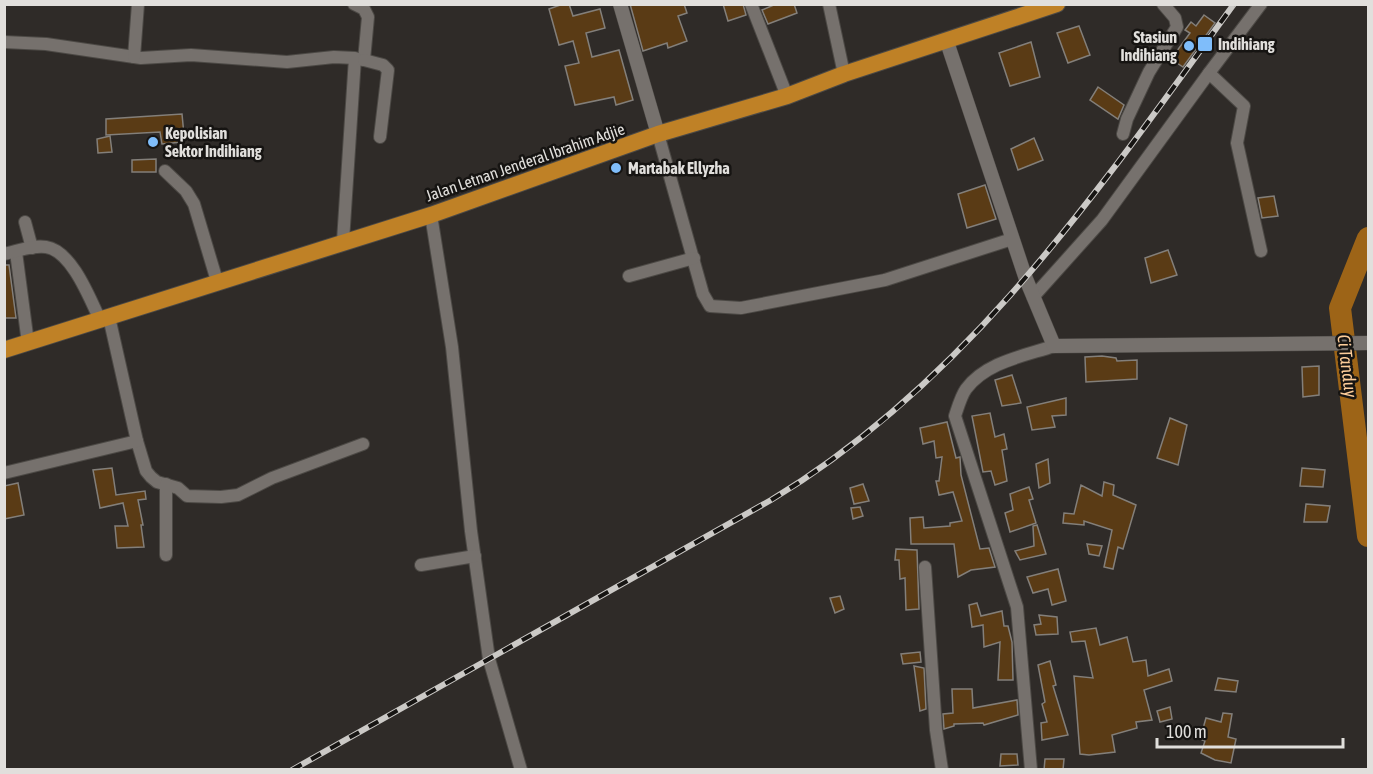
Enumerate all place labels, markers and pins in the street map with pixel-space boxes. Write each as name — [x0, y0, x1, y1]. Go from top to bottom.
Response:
place label: Stasiun Indihiang — [1120, 28, 1177, 64]
marker: Indihiang — [1196, 35, 1214, 53]
place label: Indihiang — [1218, 35, 1275, 53]
marker: Stasiun Indihiang — [1182, 39, 1196, 53]
place label: Kepolisian Sektor Indihiang — [165, 124, 262, 160]
marker: Kepolisian Sektor Indihiang — [146, 135, 160, 149]
place label: Martabak Ellyzha — [628, 159, 730, 177]
marker: Martabak Ellyzha — [609, 161, 623, 175]

